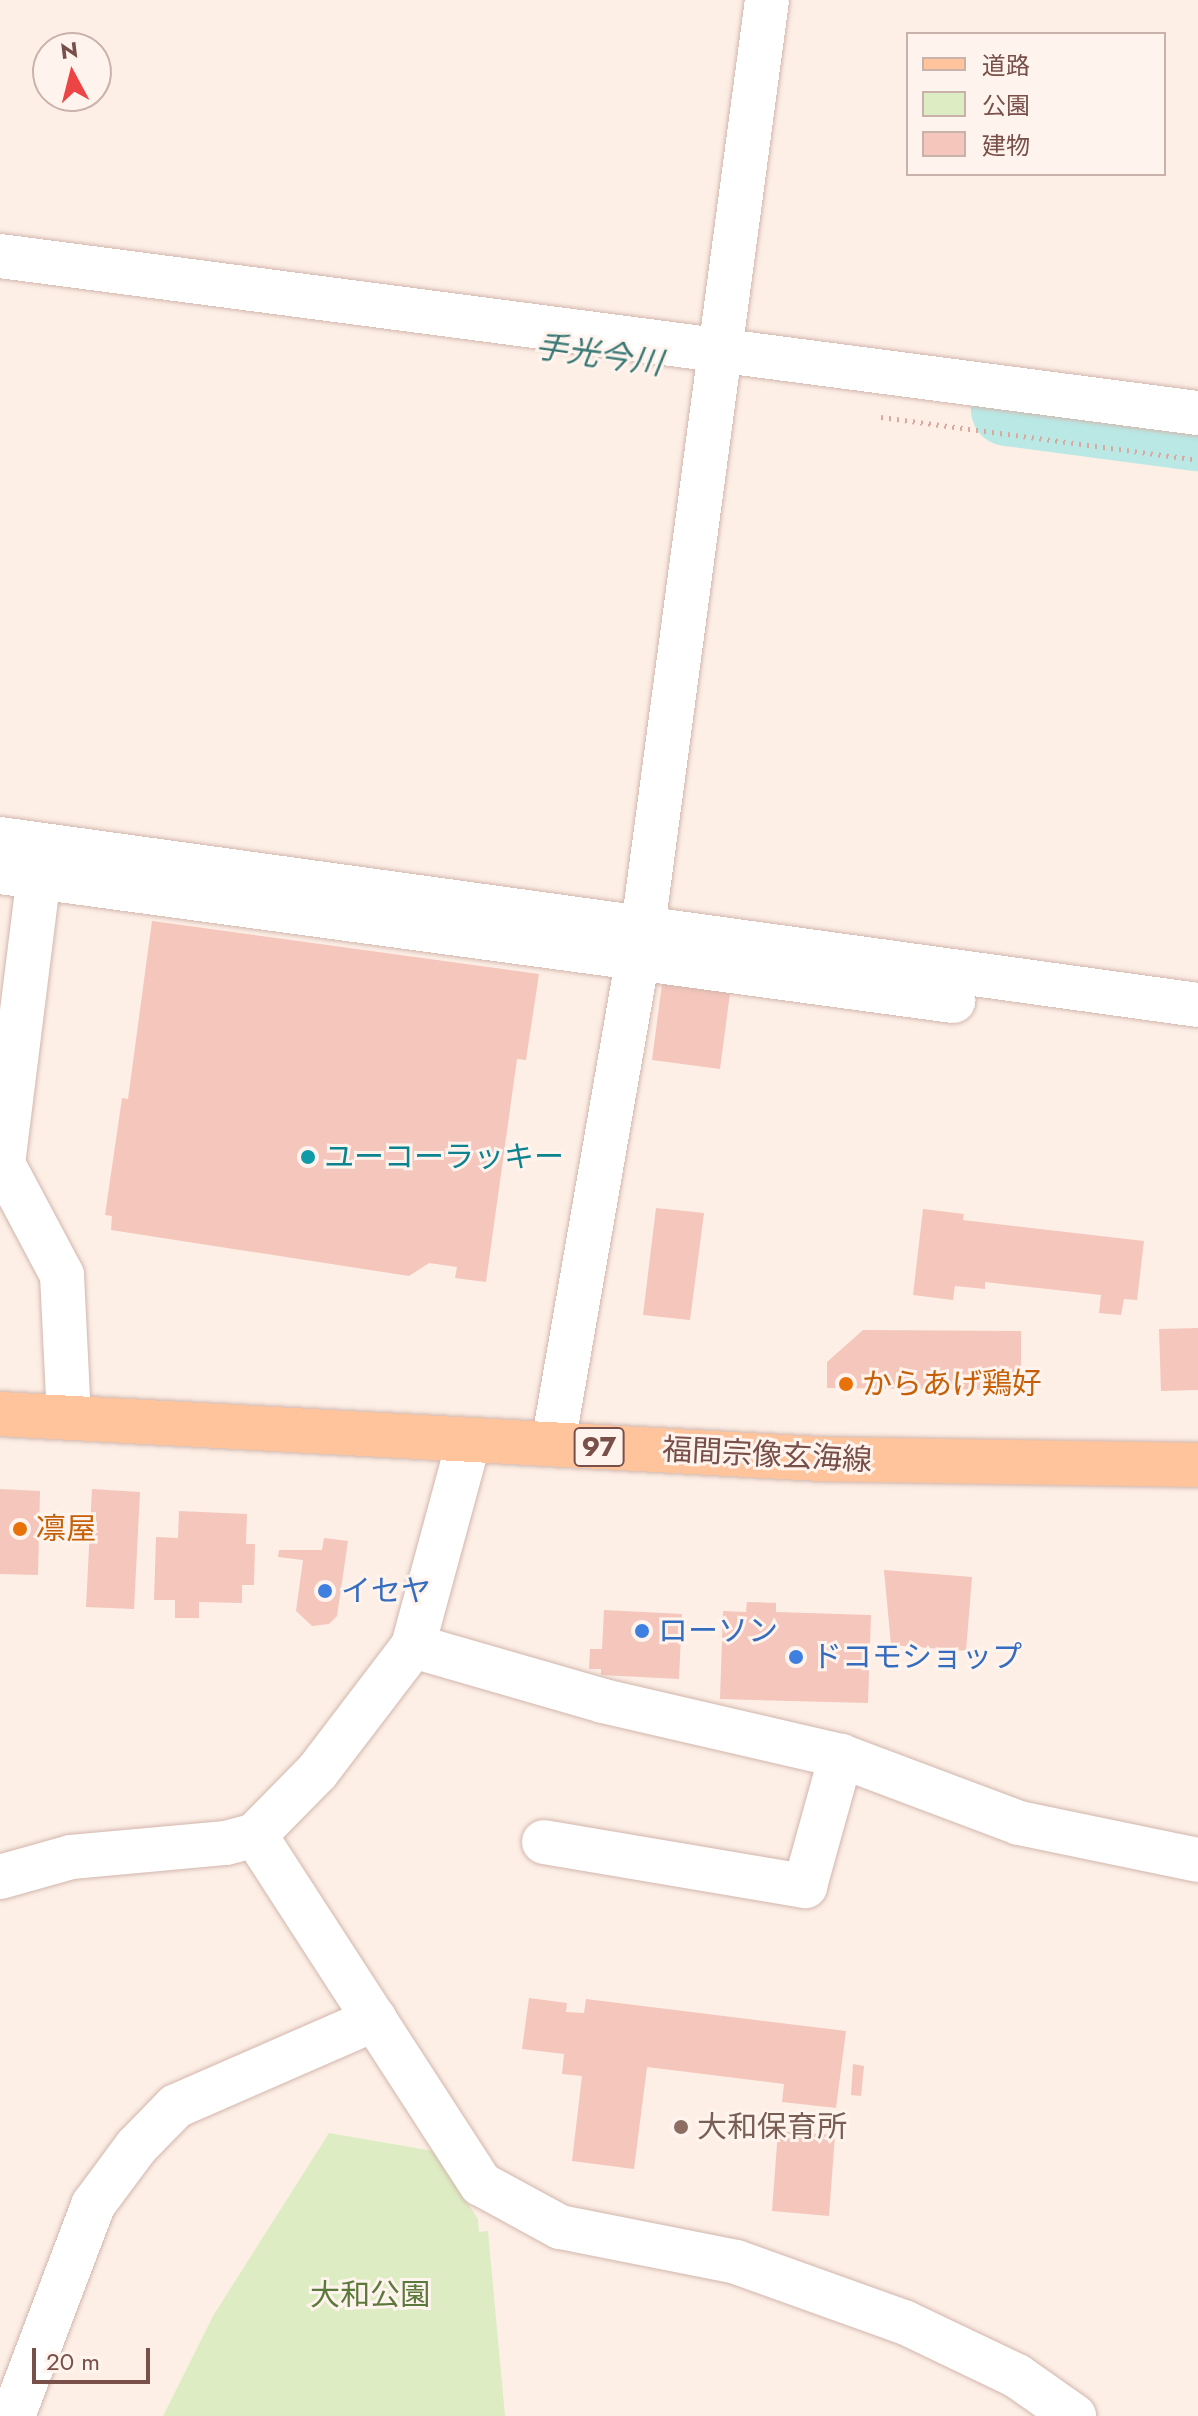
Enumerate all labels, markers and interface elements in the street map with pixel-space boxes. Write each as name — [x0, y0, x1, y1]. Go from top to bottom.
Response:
north arrow — [32, 32, 112, 112]
legend — [906, 32, 1166, 176]
text: N — [59, 33, 80, 67]
text: 道路 — [982, 48, 1030, 83]
text: 公園 — [982, 88, 1030, 123]
text: 建物 — [982, 128, 1030, 163]
water label: 手光今川 — [533, 327, 665, 383]
place label: ユーコーラッキー — [324, 1139, 564, 1175]
marker: ユーコーラッキー — [299, 1148, 317, 1166]
place label: からあげ鶏好 — [862, 1366, 1042, 1402]
marker: からあげ鶏好 — [837, 1375, 855, 1393]
road number: 97 — [573, 1423, 625, 1471]
street label: 福間宗像玄海線 — [661, 1432, 873, 1478]
place label: 凛屋 — [36, 1511, 96, 1547]
marker: 凛屋 — [11, 1520, 29, 1538]
place label: イセヤ — [341, 1573, 431, 1609]
marker: イセヤ — [316, 1582, 334, 1600]
place label: ローソン — [658, 1613, 778, 1649]
marker: ローソン — [633, 1622, 651, 1640]
place label: ドコモショップ — [812, 1639, 1022, 1675]
marker: ドコモショップ — [787, 1648, 805, 1666]
place label: 大和保育所 — [697, 2109, 847, 2145]
marker: 大和保育所 — [672, 2118, 690, 2136]
park label: 大和公園 — [310, 2277, 430, 2313]
scale bar — [36, 2332, 154, 2382]
text: 20 m — [46, 2344, 100, 2379]

